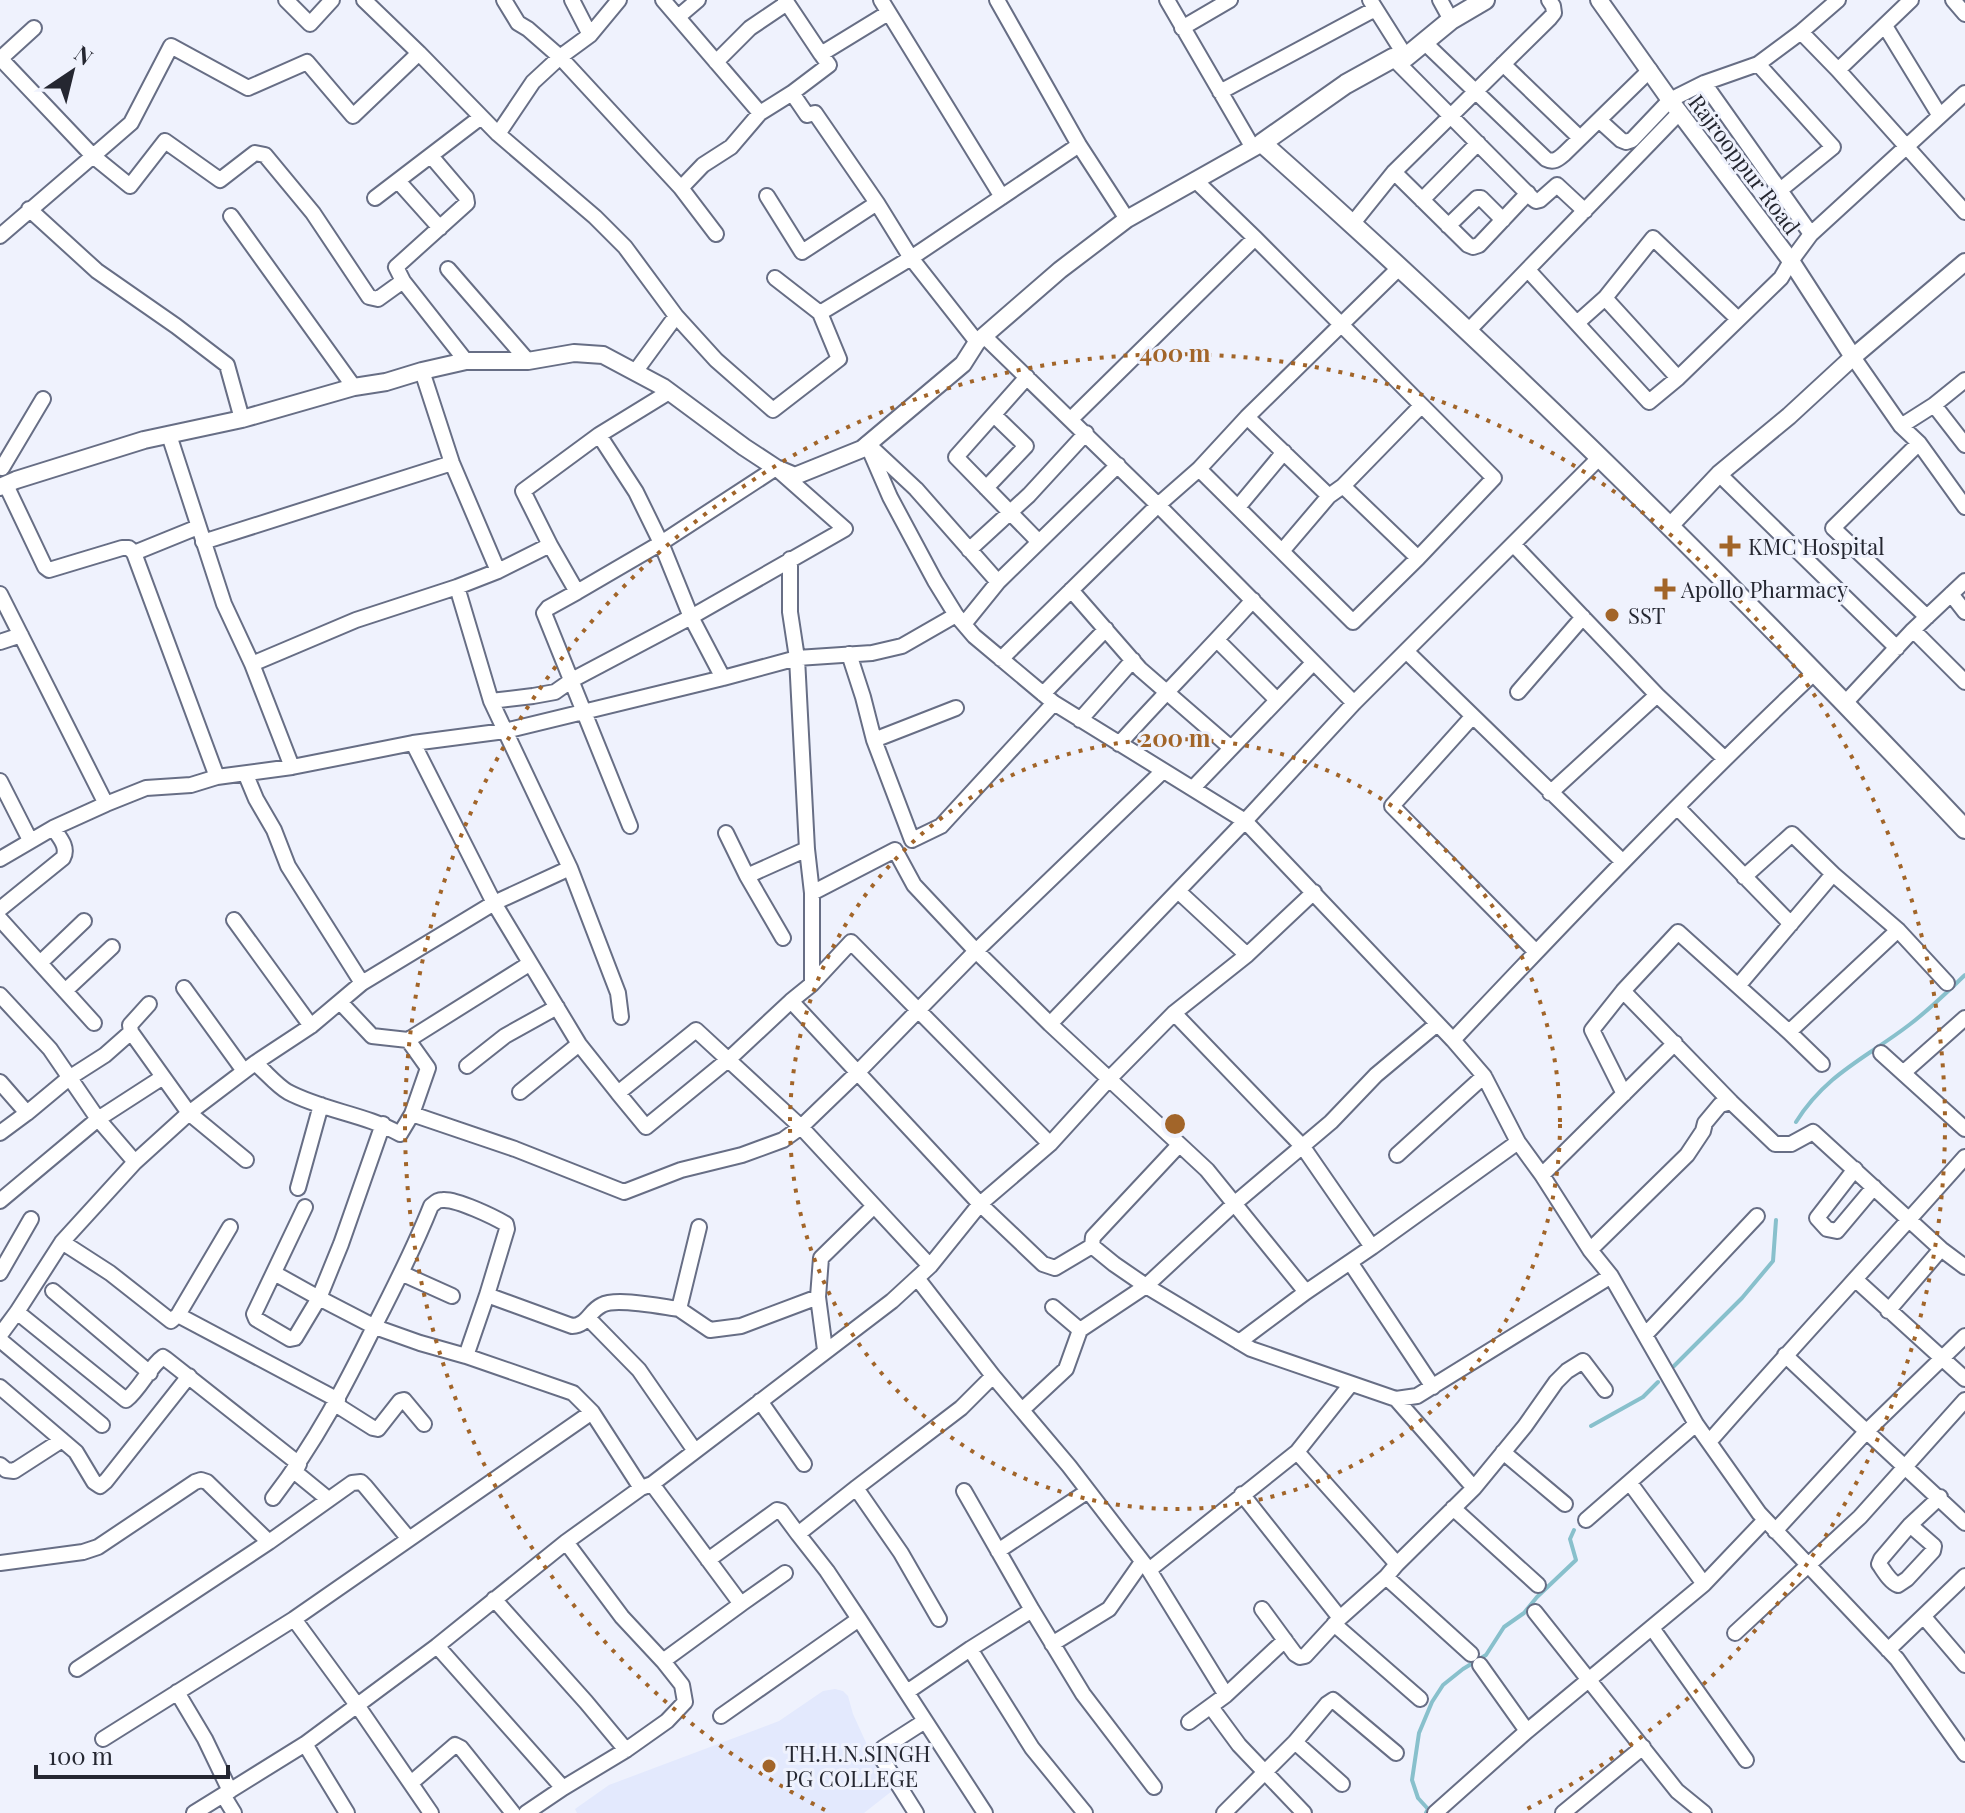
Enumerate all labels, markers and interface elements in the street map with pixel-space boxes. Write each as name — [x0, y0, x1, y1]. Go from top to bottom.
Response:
north arrow — [32, 32, 112, 112]
text: N — [69, 38, 99, 72]
street label: Rajrooppur Road — [1683, 88, 1808, 240]
text: 400 m — [1140, 336, 1211, 368]
place label: KMC Hospital — [1748, 531, 1884, 561]
marker: KMC Hospital — [1719, 535, 1741, 557]
place label: Apollo Pharmacy — [1680, 574, 1848, 604]
marker: Apollo Pharmacy — [1656, 580, 1674, 598]
place label: SST — [1628, 600, 1666, 630]
marker: SST — [1603, 606, 1621, 624]
text: 200 m — [1140, 721, 1211, 753]
centre of rings — [1161, 1110, 1189, 1138]
scale bar — [36, 1729, 228, 1779]
place label: TH.H.N.SINGH PG COLLEGE — [785, 1738, 931, 1793]
text: 100 m — [48, 1739, 113, 1771]
marker: TH.H.N.SINGH PG COLLEGE — [760, 1757, 778, 1775]

